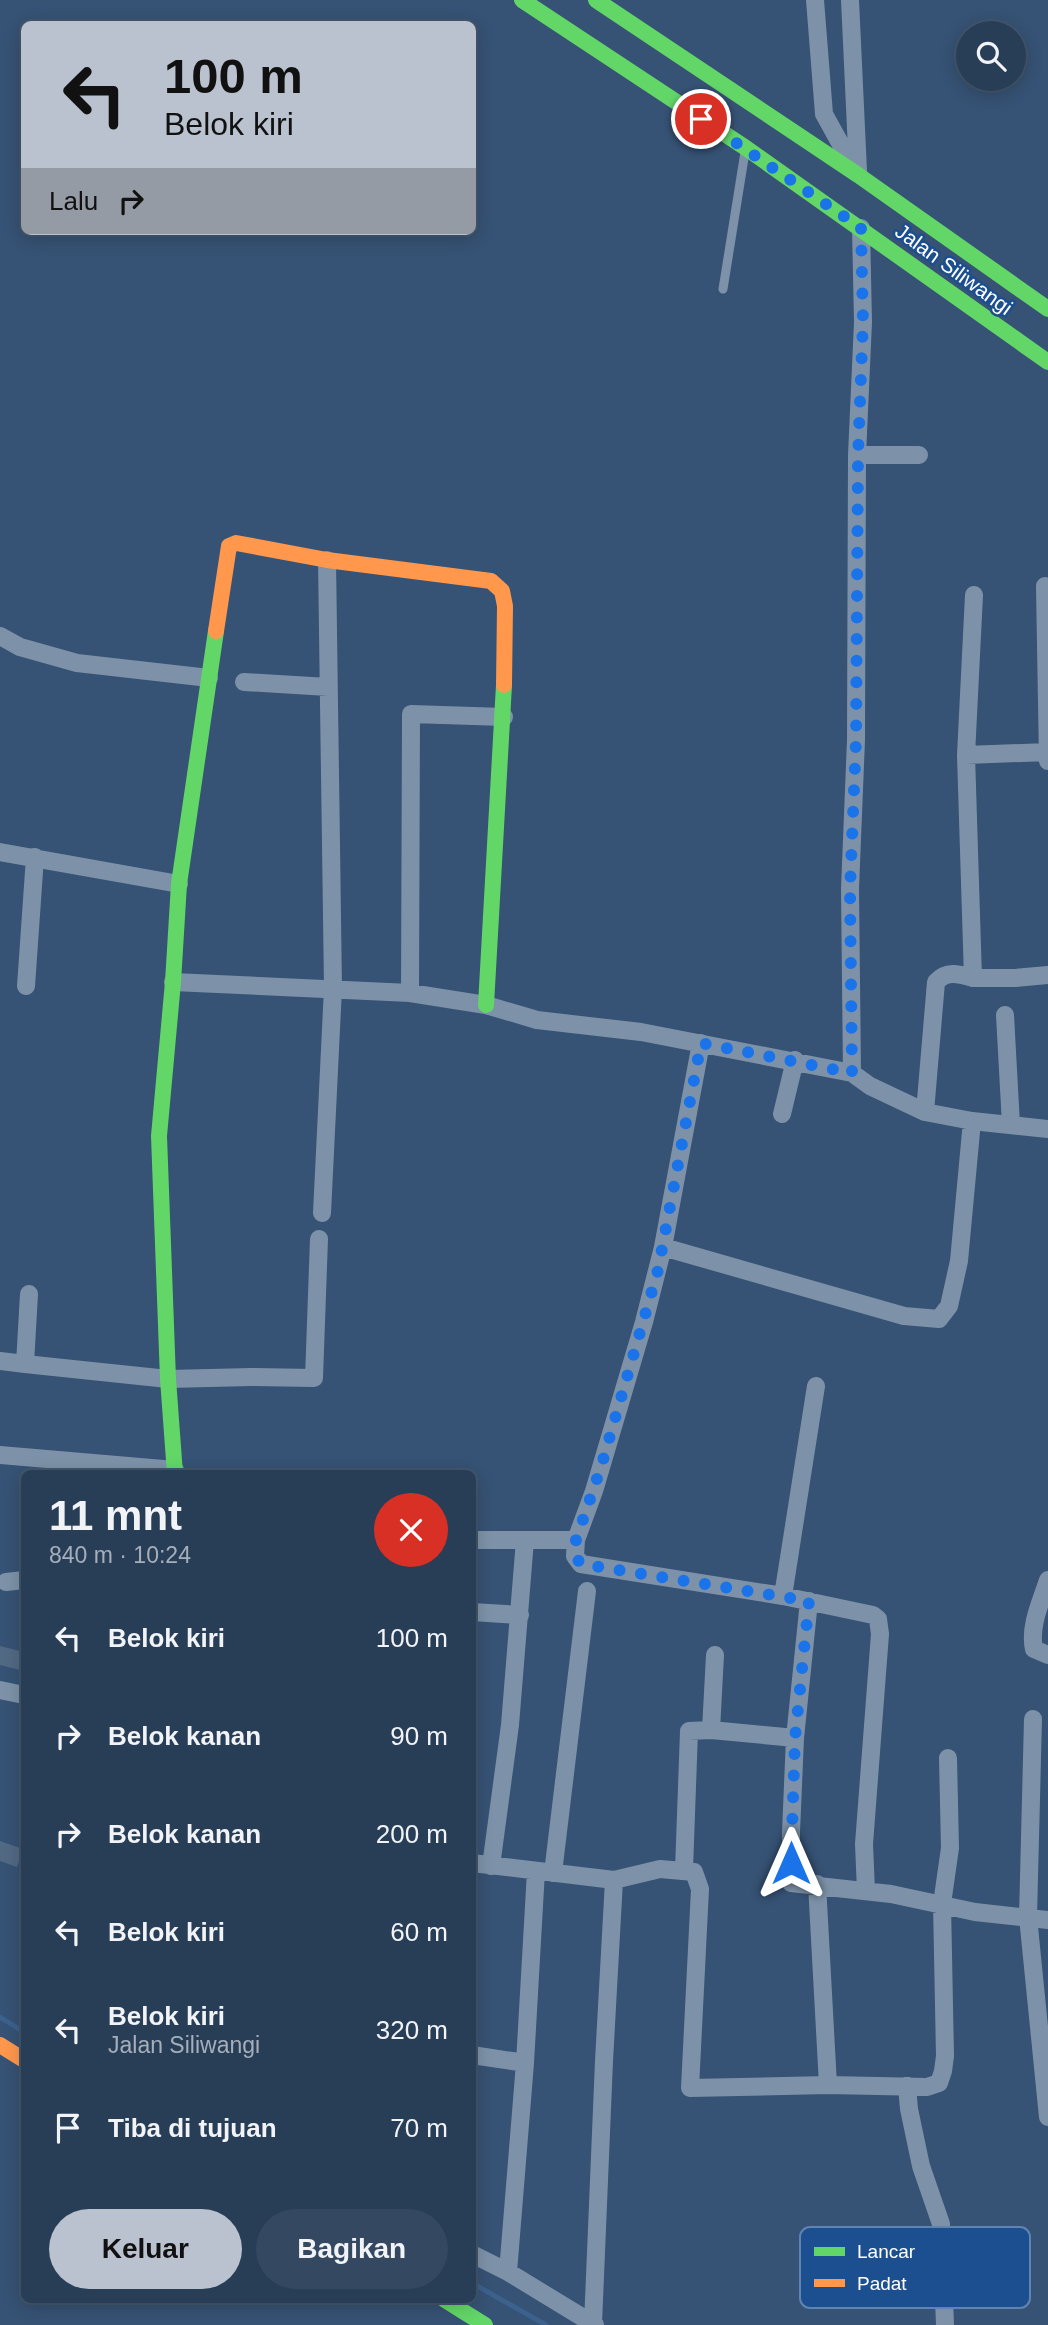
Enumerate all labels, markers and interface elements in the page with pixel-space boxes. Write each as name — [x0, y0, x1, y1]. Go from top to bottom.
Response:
map controls — [956, 21, 1026, 91]
button: search — [956, 21, 1026, 91]
icon: left — [49, 49, 140, 140]
text: 100 m — [164, 49, 303, 103]
pin — [671, 89, 731, 149]
icon: arrive — [682, 100, 720, 138]
text: Belok kiri — [164, 106, 294, 142]
icon: right — [112, 182, 150, 220]
text: Lalu — [49, 186, 98, 216]
street label: Jalan Siliwangi — [891, 219, 1017, 319]
text: 11 mnt — [49, 1492, 182, 1539]
button: close — [374, 1493, 448, 1567]
text: 840 m · 10:24 — [49, 1542, 191, 1568]
icon: left — [49, 1619, 87, 1657]
text: Belok kiri — [108, 1623, 225, 1653]
text: 100 m — [376, 1623, 448, 1653]
icon: right — [49, 1717, 87, 1755]
text: Belok kanan — [108, 1721, 261, 1751]
text: 90 m — [390, 1721, 448, 1751]
icon: right — [49, 1815, 87, 1853]
text: Belok kanan — [108, 1819, 261, 1849]
text: 200 m — [376, 1819, 448, 1849]
position arrow — [754, 1826, 828, 1900]
icon: left — [49, 1913, 87, 1951]
text: Belok kiri — [108, 1917, 225, 1947]
text: 60 m — [390, 1917, 448, 1947]
text: Belok kiri — [108, 2001, 225, 2031]
icon: left — [49, 2011, 87, 2049]
text: 320 m — [376, 2015, 448, 2045]
text: Jalan Siliwangi — [108, 2032, 260, 2058]
icon: arrive — [49, 2109, 87, 2147]
text: Tiba di tujuan — [108, 2113, 277, 2143]
text: 70 m — [390, 2113, 448, 2143]
button: Keluar — [49, 2209, 242, 2289]
button: Bagikan — [256, 2209, 448, 2289]
legend — [800, 2227, 1030, 2308]
text: Lancar — [857, 2241, 916, 2262]
text: Padat — [857, 2273, 907, 2294]

